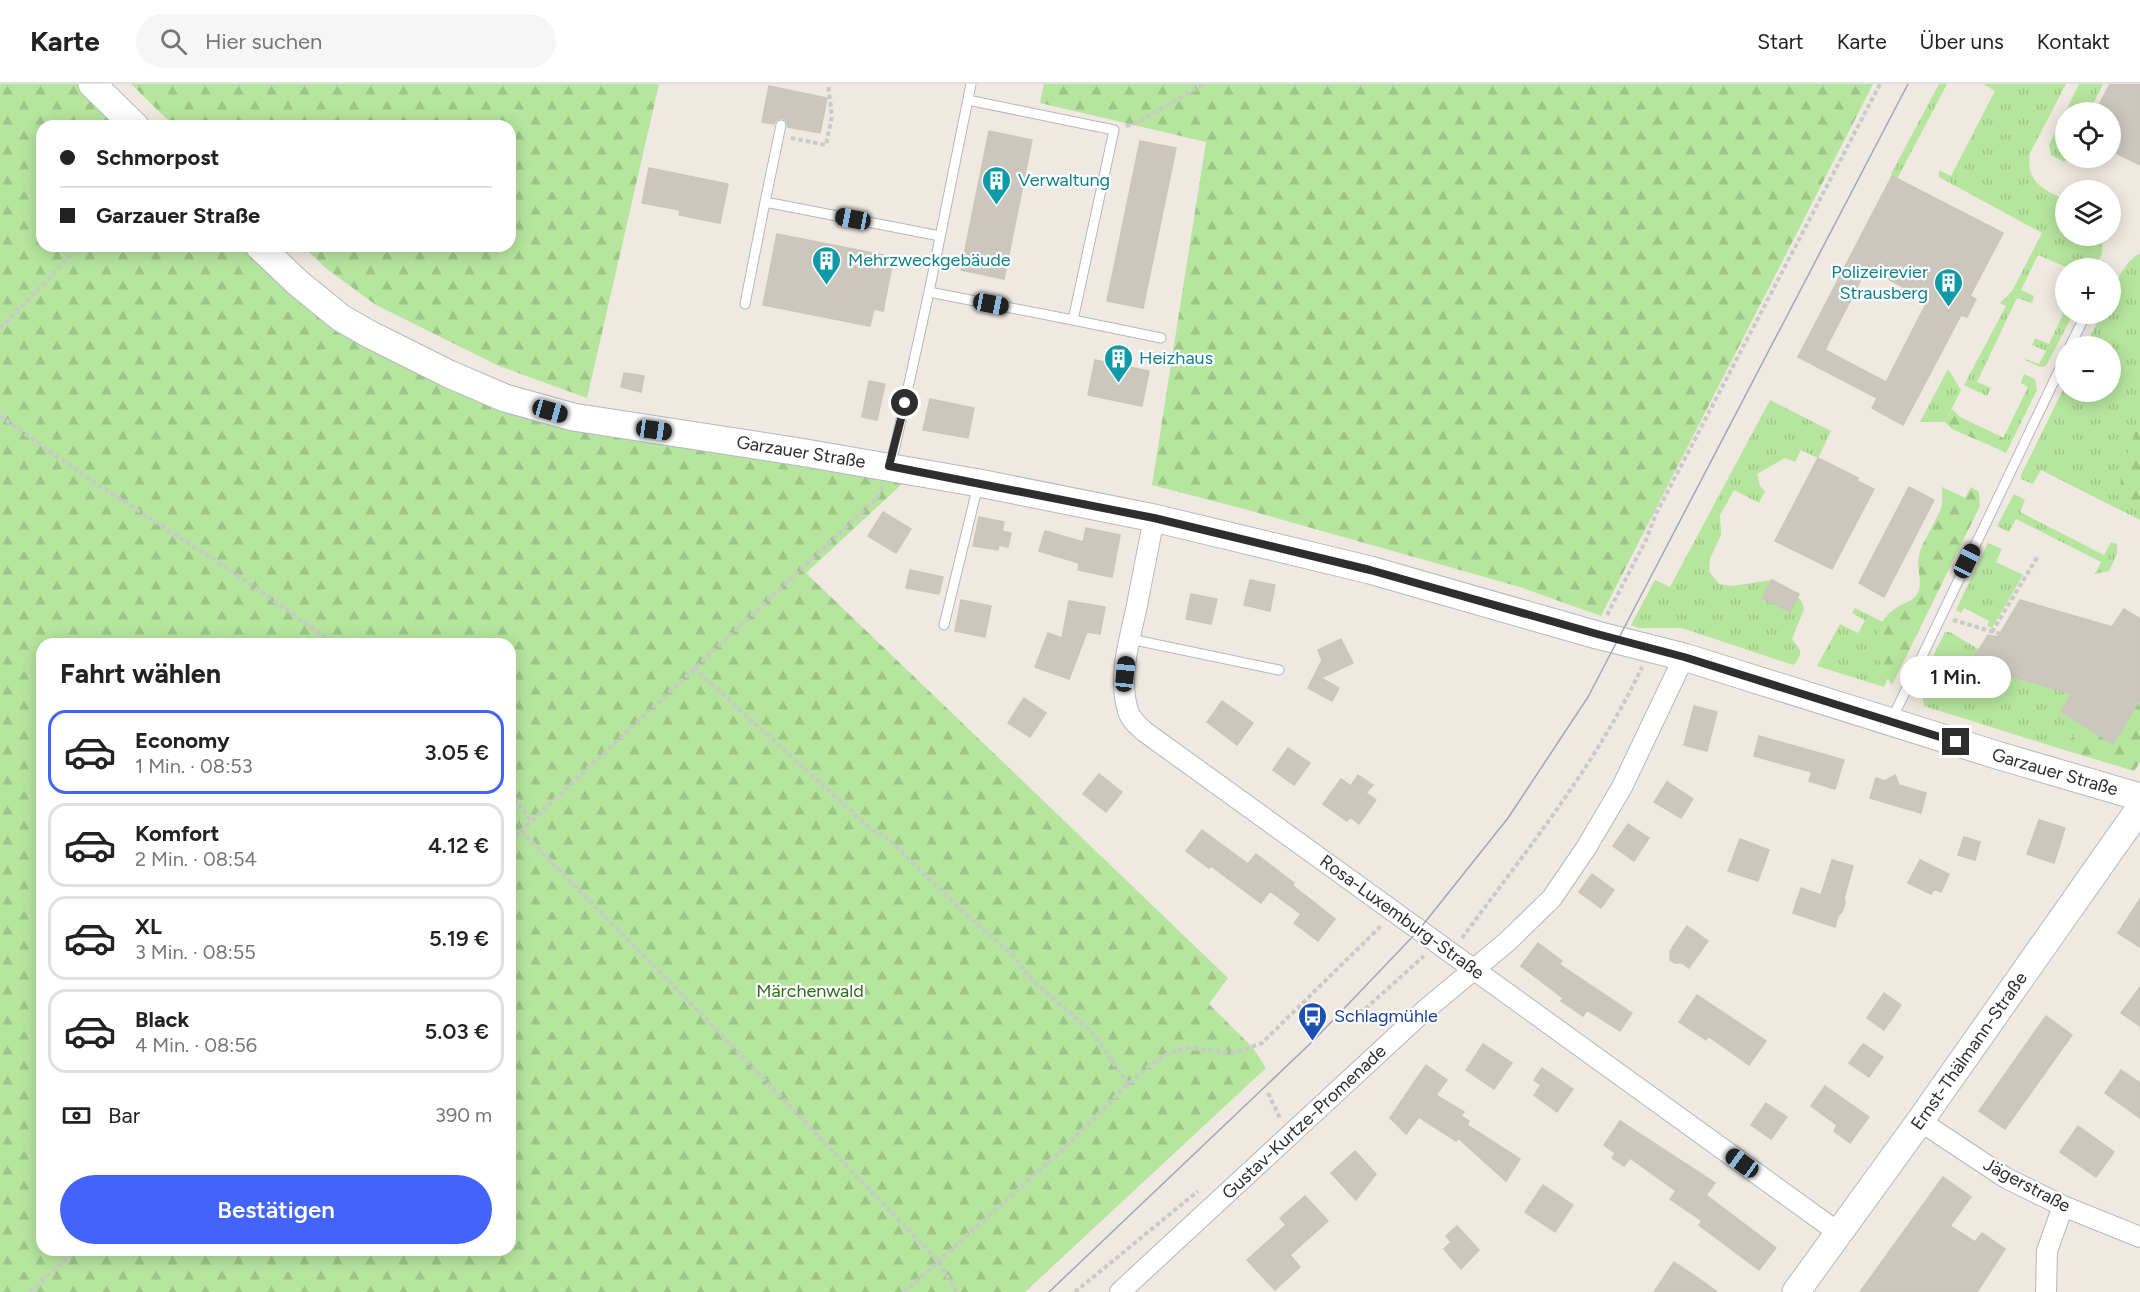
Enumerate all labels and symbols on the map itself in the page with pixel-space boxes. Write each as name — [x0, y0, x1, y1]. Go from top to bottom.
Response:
building icon: Verwaltung — [981, 164, 1013, 206]
place label: Verwaltung — [1018, 169, 1110, 191]
car — [834, 207, 872, 231]
building icon: Mehrzweckgebäude — [811, 244, 843, 286]
place label: Mehrzweckgebäude — [848, 249, 1011, 271]
place label: Polizeirevier Strausberg — [1831, 261, 1928, 304]
building icon: Polizeirevier Strausberg — [1933, 266, 1965, 308]
car — [972, 292, 1010, 316]
building icon: Heizhaus — [1102, 342, 1134, 384]
place label: Heizhaus — [1139, 347, 1213, 369]
route start — [891, 389, 918, 416]
car — [530, 397, 570, 425]
car — [635, 419, 673, 441]
street label: Garzauer Straße — [735, 431, 867, 473]
car — [1951, 541, 1983, 581]
car — [1114, 655, 1136, 693]
callout: 1 Min. — [1900, 655, 2012, 697]
route end — [1942, 728, 1969, 755]
street label: Garzauer Straße — [1989, 743, 2121, 801]
street label: Rosa-Luxemburg-Straße — [1316, 850, 1489, 984]
street label: Ernst-Thälmann-Straße — [1906, 968, 2032, 1134]
park label: Märchenwald — [756, 980, 864, 1002]
bus stop icon: Schlagmühle — [1297, 1000, 1329, 1042]
place label: Schlagmühle — [1334, 1005, 1438, 1027]
street label: Gustav-Kurtze-Promenade — [1217, 1040, 1391, 1204]
car — [1722, 1145, 1762, 1181]
street label: Jägerstraße — [1980, 1153, 2074, 1217]

